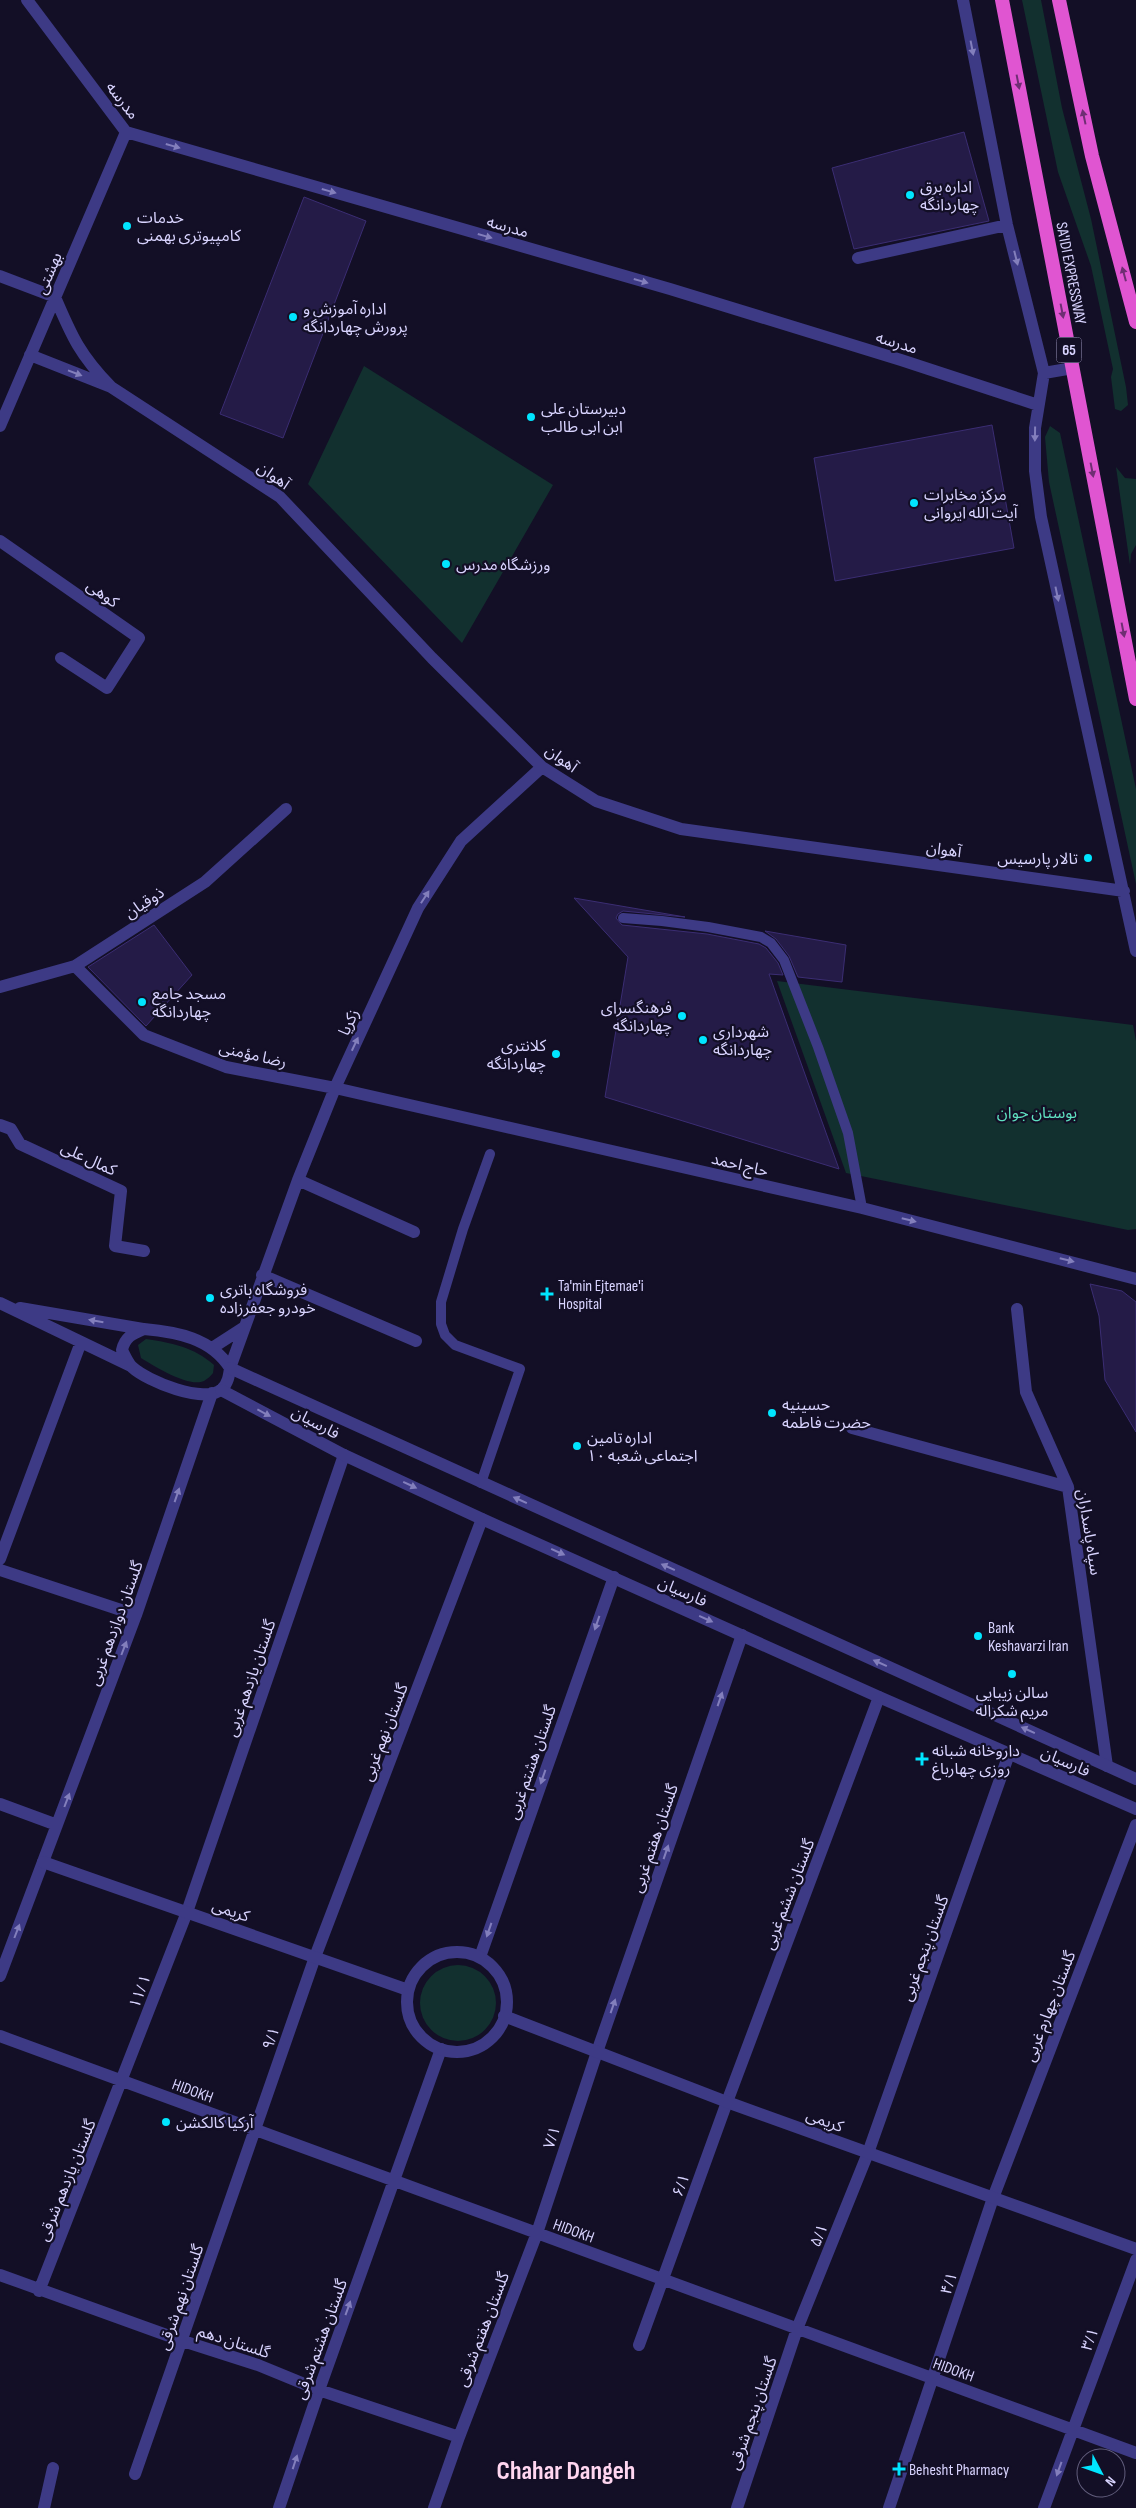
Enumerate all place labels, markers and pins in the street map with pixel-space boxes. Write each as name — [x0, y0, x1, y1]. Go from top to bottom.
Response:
place label: اداره برق چهاردانگه — [920, 178, 979, 215]
marker: اداره برق چهاردانگه — [904, 189, 916, 201]
place label: خدمات کامپیوتری بهمنی — [137, 209, 241, 246]
marker: خدمات کامپیوتری بهمنی — [121, 220, 133, 232]
place label: اداره آموزش و پرورش چهاردانگه — [303, 300, 408, 337]
marker: اداره آموزش و پرورش چهاردانگه — [287, 311, 299, 323]
place label: دبیرستان علی ابن ابی طالب — [541, 400, 626, 437]
marker: دبیرستان علی ابن ابی طالب — [525, 411, 537, 423]
place label: مرکز مخابرات آیت الله ایروانی — [924, 486, 1019, 523]
marker: مرکز مخابرات آیت الله ایروانی — [908, 497, 920, 509]
place label: ورزشگاه مدرس — [456, 556, 550, 575]
marker: ورزشگاه مدرس — [440, 558, 452, 570]
place label: تالار پارسیس — [997, 850, 1078, 869]
marker: تالار پارسیس — [1082, 852, 1094, 864]
place label: مسجد جامع چهاردانگه — [152, 985, 226, 1022]
marker: مسجد جامع چهاردانگه — [136, 996, 148, 1008]
place label: فرهنگسرای چهاردانگه — [601, 999, 672, 1036]
marker: فرهنگسرای چهاردانگه — [676, 1010, 688, 1022]
place label: شهرداری چهاردانگه — [713, 1023, 772, 1060]
marker: شهرداری چهاردانگه — [697, 1034, 709, 1046]
place label: کلانتری چهاردانگه — [487, 1037, 546, 1074]
marker: کلانتری چهاردانگه — [550, 1048, 562, 1060]
place label: Ta'min Ejtemae'i Hospital — [558, 1277, 644, 1314]
place label: فروشگاه باتری خودرو جعفرزاده — [220, 1281, 316, 1318]
marker: Ta'min Ejtemae'i Hospital — [540, 1287, 554, 1301]
marker: فروشگاه باتری خودرو جعفرزاده — [204, 1292, 216, 1304]
place label: حسینیه حضرت فاطمه — [782, 1396, 871, 1433]
marker: حسینیه حضرت فاطمه — [766, 1407, 778, 1419]
place label: اداره تامین اجتماعی شعبه ۱۰ — [587, 1429, 697, 1466]
marker: اداره تامین اجتماعی شعبه ۱۰ — [571, 1440, 583, 1452]
place label: Bank Keshavarzi Iran — [988, 1619, 1069, 1656]
marker: Bank Keshavarzi Iran — [972, 1630, 984, 1642]
marker: سالن زیبایی مریم شکراله — [1006, 1668, 1018, 1680]
place label: سالن زیبایی مریم شکراله — [976, 1684, 1048, 1723]
place label: داروخانه شبانه روزی چهارباغ — [932, 1742, 1020, 1781]
marker: داروخانه شبانه روزی چهارباغ — [916, 1753, 928, 1765]
place label: آرکیا کالکشن — [176, 2114, 255, 2133]
marker: آرکیا کالکشن — [160, 2116, 172, 2128]
place label: Behesht Pharmacy — [909, 2461, 1009, 2480]
marker: Behesht Pharmacy — [893, 2463, 905, 2475]

